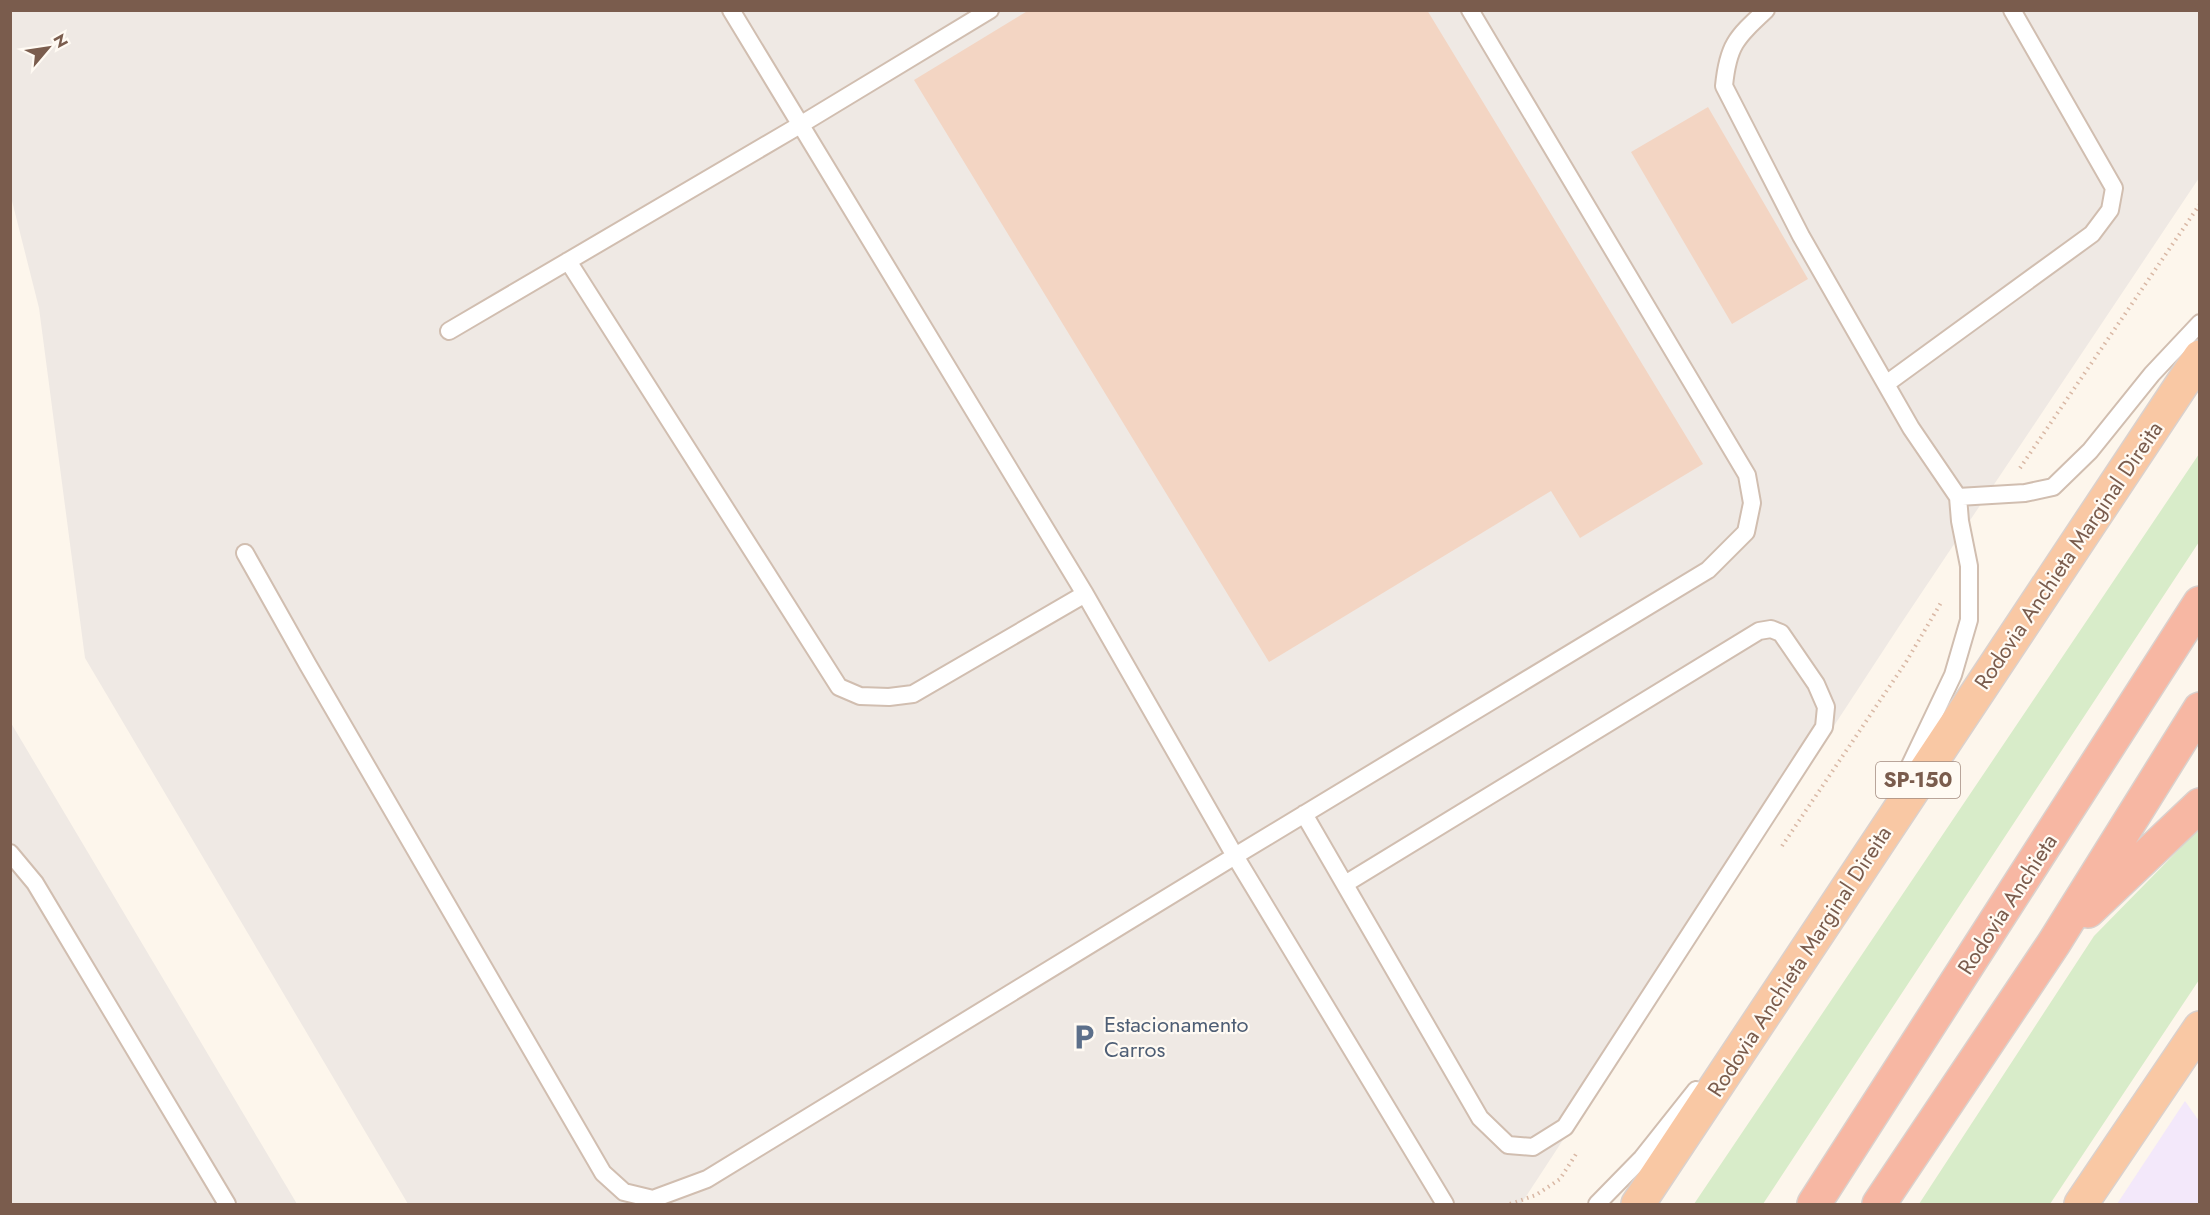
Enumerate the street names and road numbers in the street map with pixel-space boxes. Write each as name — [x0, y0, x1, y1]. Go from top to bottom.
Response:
street label: Rodovia Anchieta Marginal Direita — [1966, 415, 2170, 695]
road number: SP-150 — [1876, 762, 1960, 798]
street label: Rodovia Anchieta Marginal Direita — [1699, 819, 1899, 1103]
street label: Rodovia Anchieta — [1949, 827, 2065, 981]

